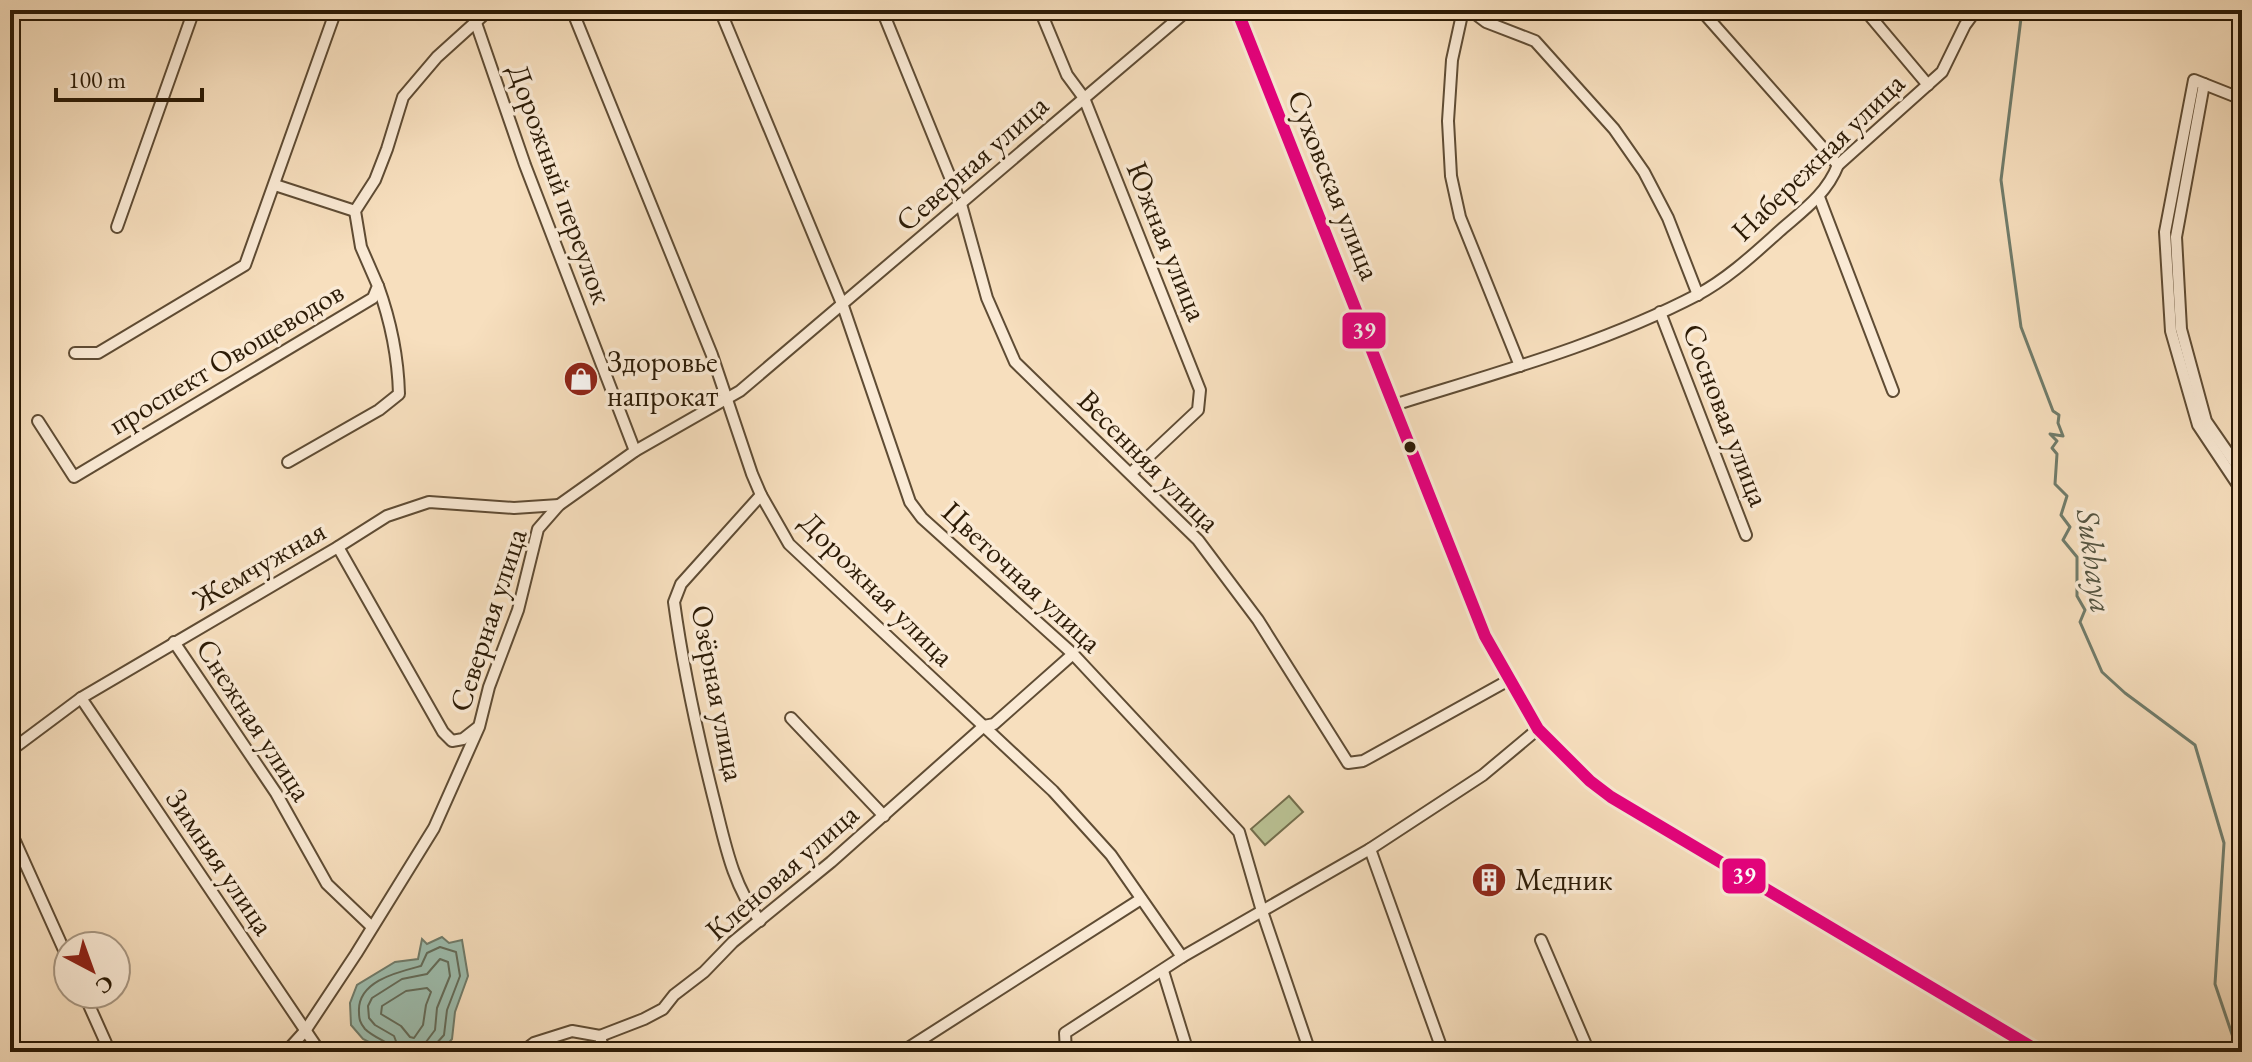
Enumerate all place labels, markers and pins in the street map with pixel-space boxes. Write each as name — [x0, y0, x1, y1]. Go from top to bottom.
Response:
place label: Здоровье напрокат — [607, 342, 718, 415]
shop icon: Здоровье напрокат — [562, 360, 600, 398]
unlabelled marker — [1402, 439, 1418, 455]
place label: Медник — [1515, 860, 1613, 899]
building icon: Медник — [1470, 861, 1508, 899]

